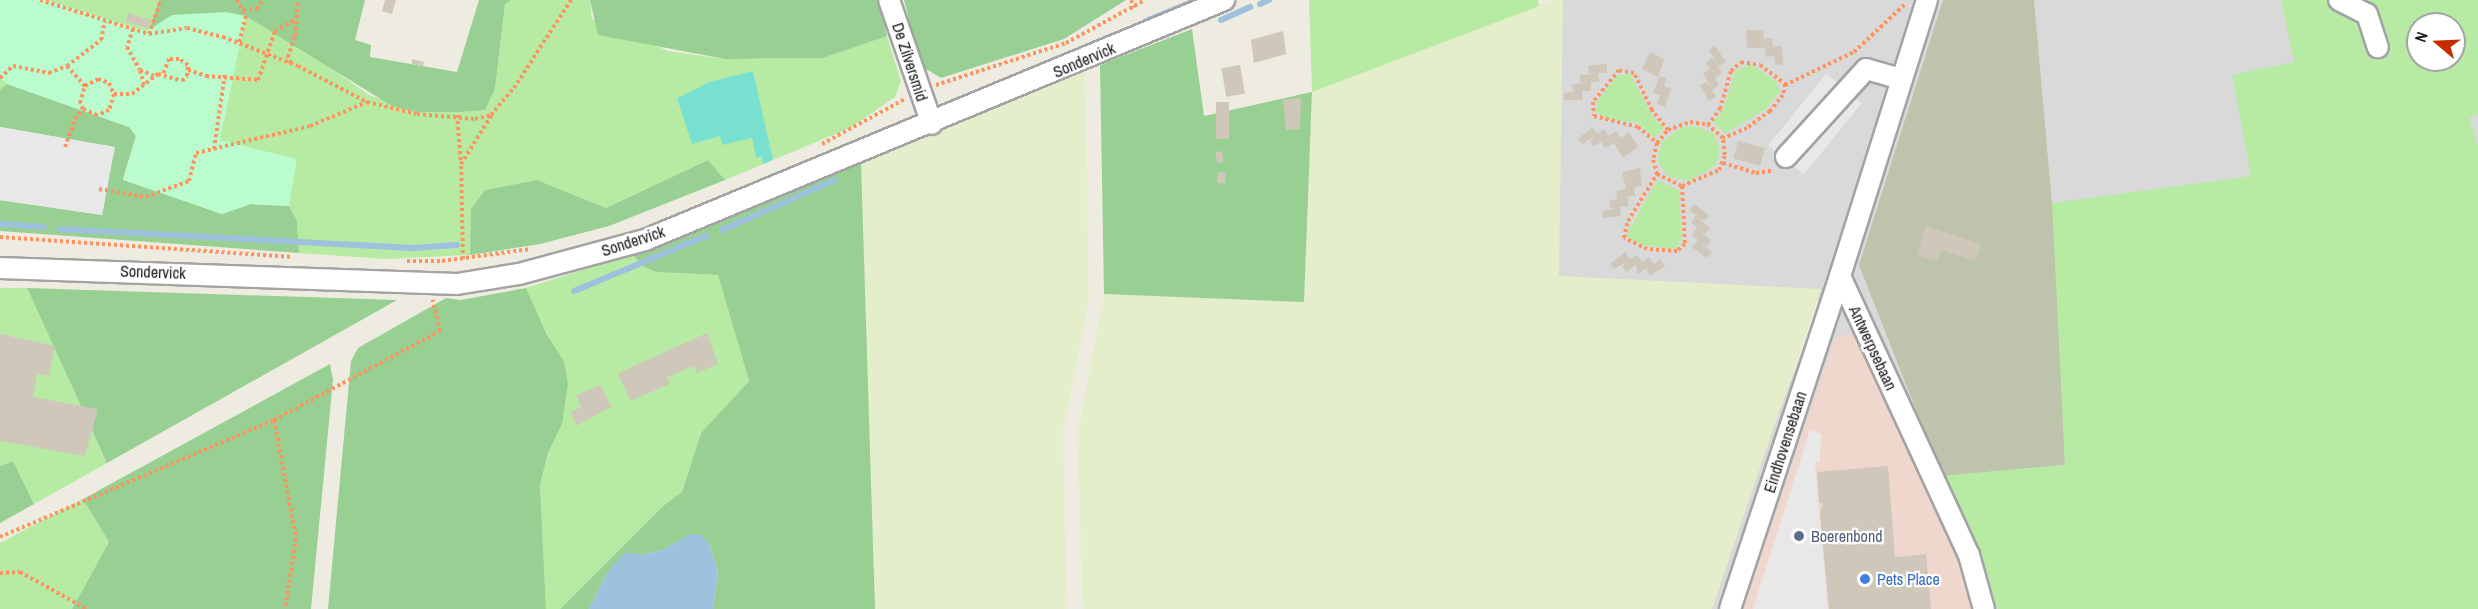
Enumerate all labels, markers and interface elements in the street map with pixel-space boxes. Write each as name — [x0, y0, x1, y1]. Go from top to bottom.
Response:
north arrow — [2406, 12, 2466, 72]
street label: De Zilversmid — [888, 20, 932, 104]
text: N — [2409, 29, 2433, 45]
street label: Sondervick — [1050, 38, 1118, 82]
street label: Sondervick — [599, 222, 667, 260]
street label: Sondervick — [120, 261, 186, 283]
street label: Antwerpsebaan — [1845, 303, 1901, 393]
street label: Eindhovensebaan — [1760, 389, 1810, 495]
place label: Boerenbond — [1811, 526, 1882, 546]
marker: Boerenbond — [1792, 529, 1806, 543]
place label: Pets Place — [1877, 569, 1940, 589]
marker: Pets Place — [1858, 572, 1872, 586]

